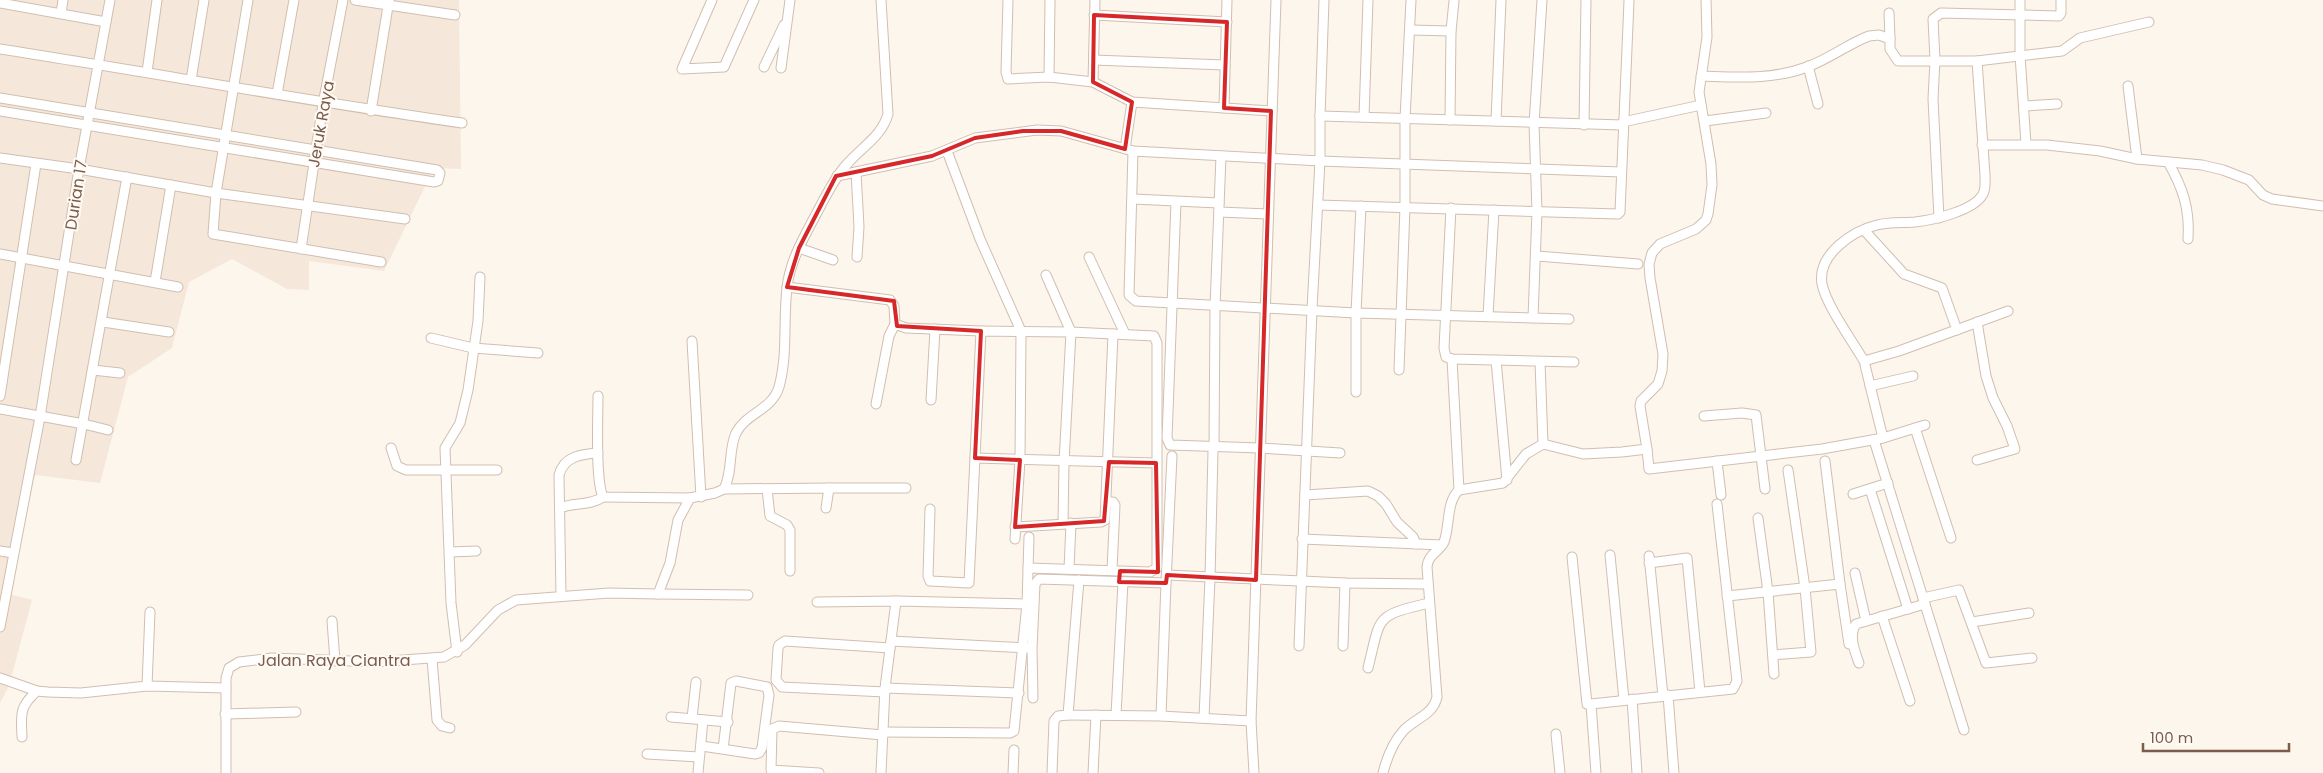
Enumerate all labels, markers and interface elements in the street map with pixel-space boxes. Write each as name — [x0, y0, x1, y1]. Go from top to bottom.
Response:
street label: Jeruk Raya — [302, 79, 340, 169]
street label: Durian 17 — [59, 158, 93, 232]
street label: Jalan Raya Ciantra — [257, 649, 411, 672]
scale bar — [2143, 720, 2289, 752]
text: 100 m — [2150, 727, 2193, 748]

